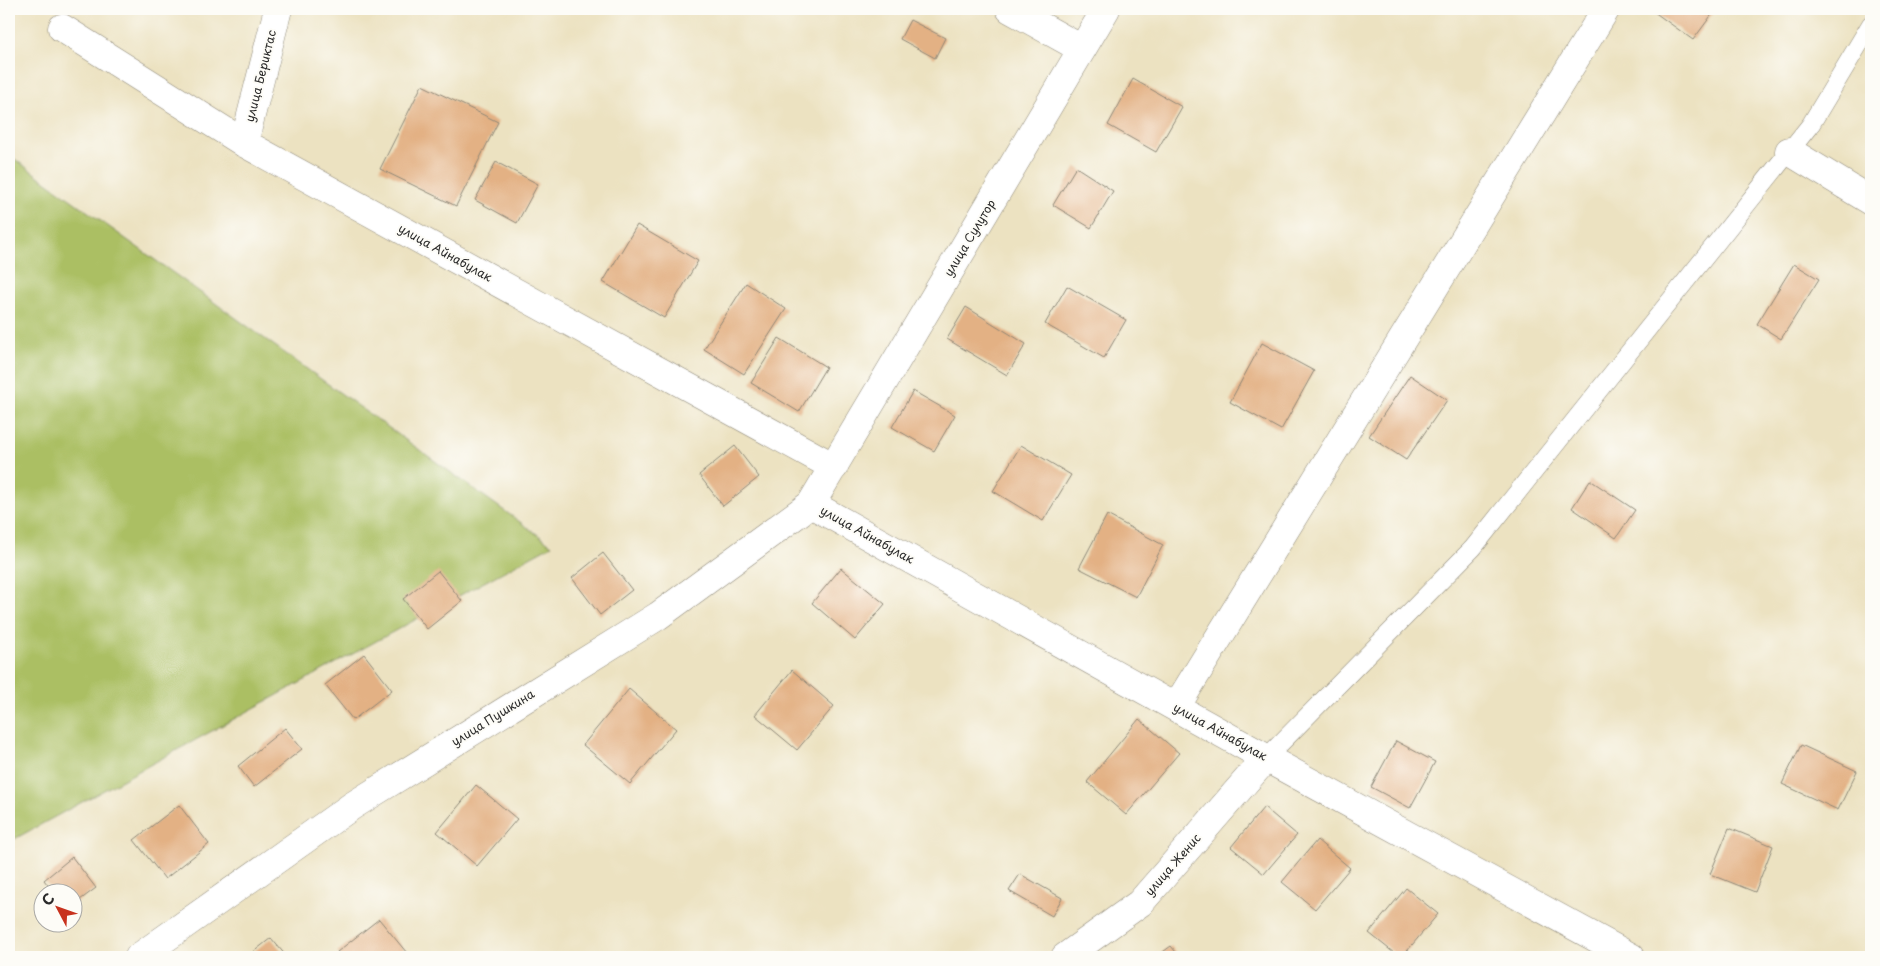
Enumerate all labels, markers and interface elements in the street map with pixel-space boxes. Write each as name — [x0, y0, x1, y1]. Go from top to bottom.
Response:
street label: улица Бериктас — [240, 28, 280, 124]
street label: улица Сулутор — [939, 195, 999, 280]
street label: улица Айнабулак — [395, 219, 497, 286]
street label: улица Айнабулак — [817, 501, 919, 568]
street label: улица Пушкина — [447, 684, 538, 750]
street label: улица Айнабулак — [1170, 698, 1272, 765]
street label: улица Женис — [1140, 829, 1205, 899]
north arrow — [32, 884, 82, 934]
text: С — [36, 888, 59, 910]

